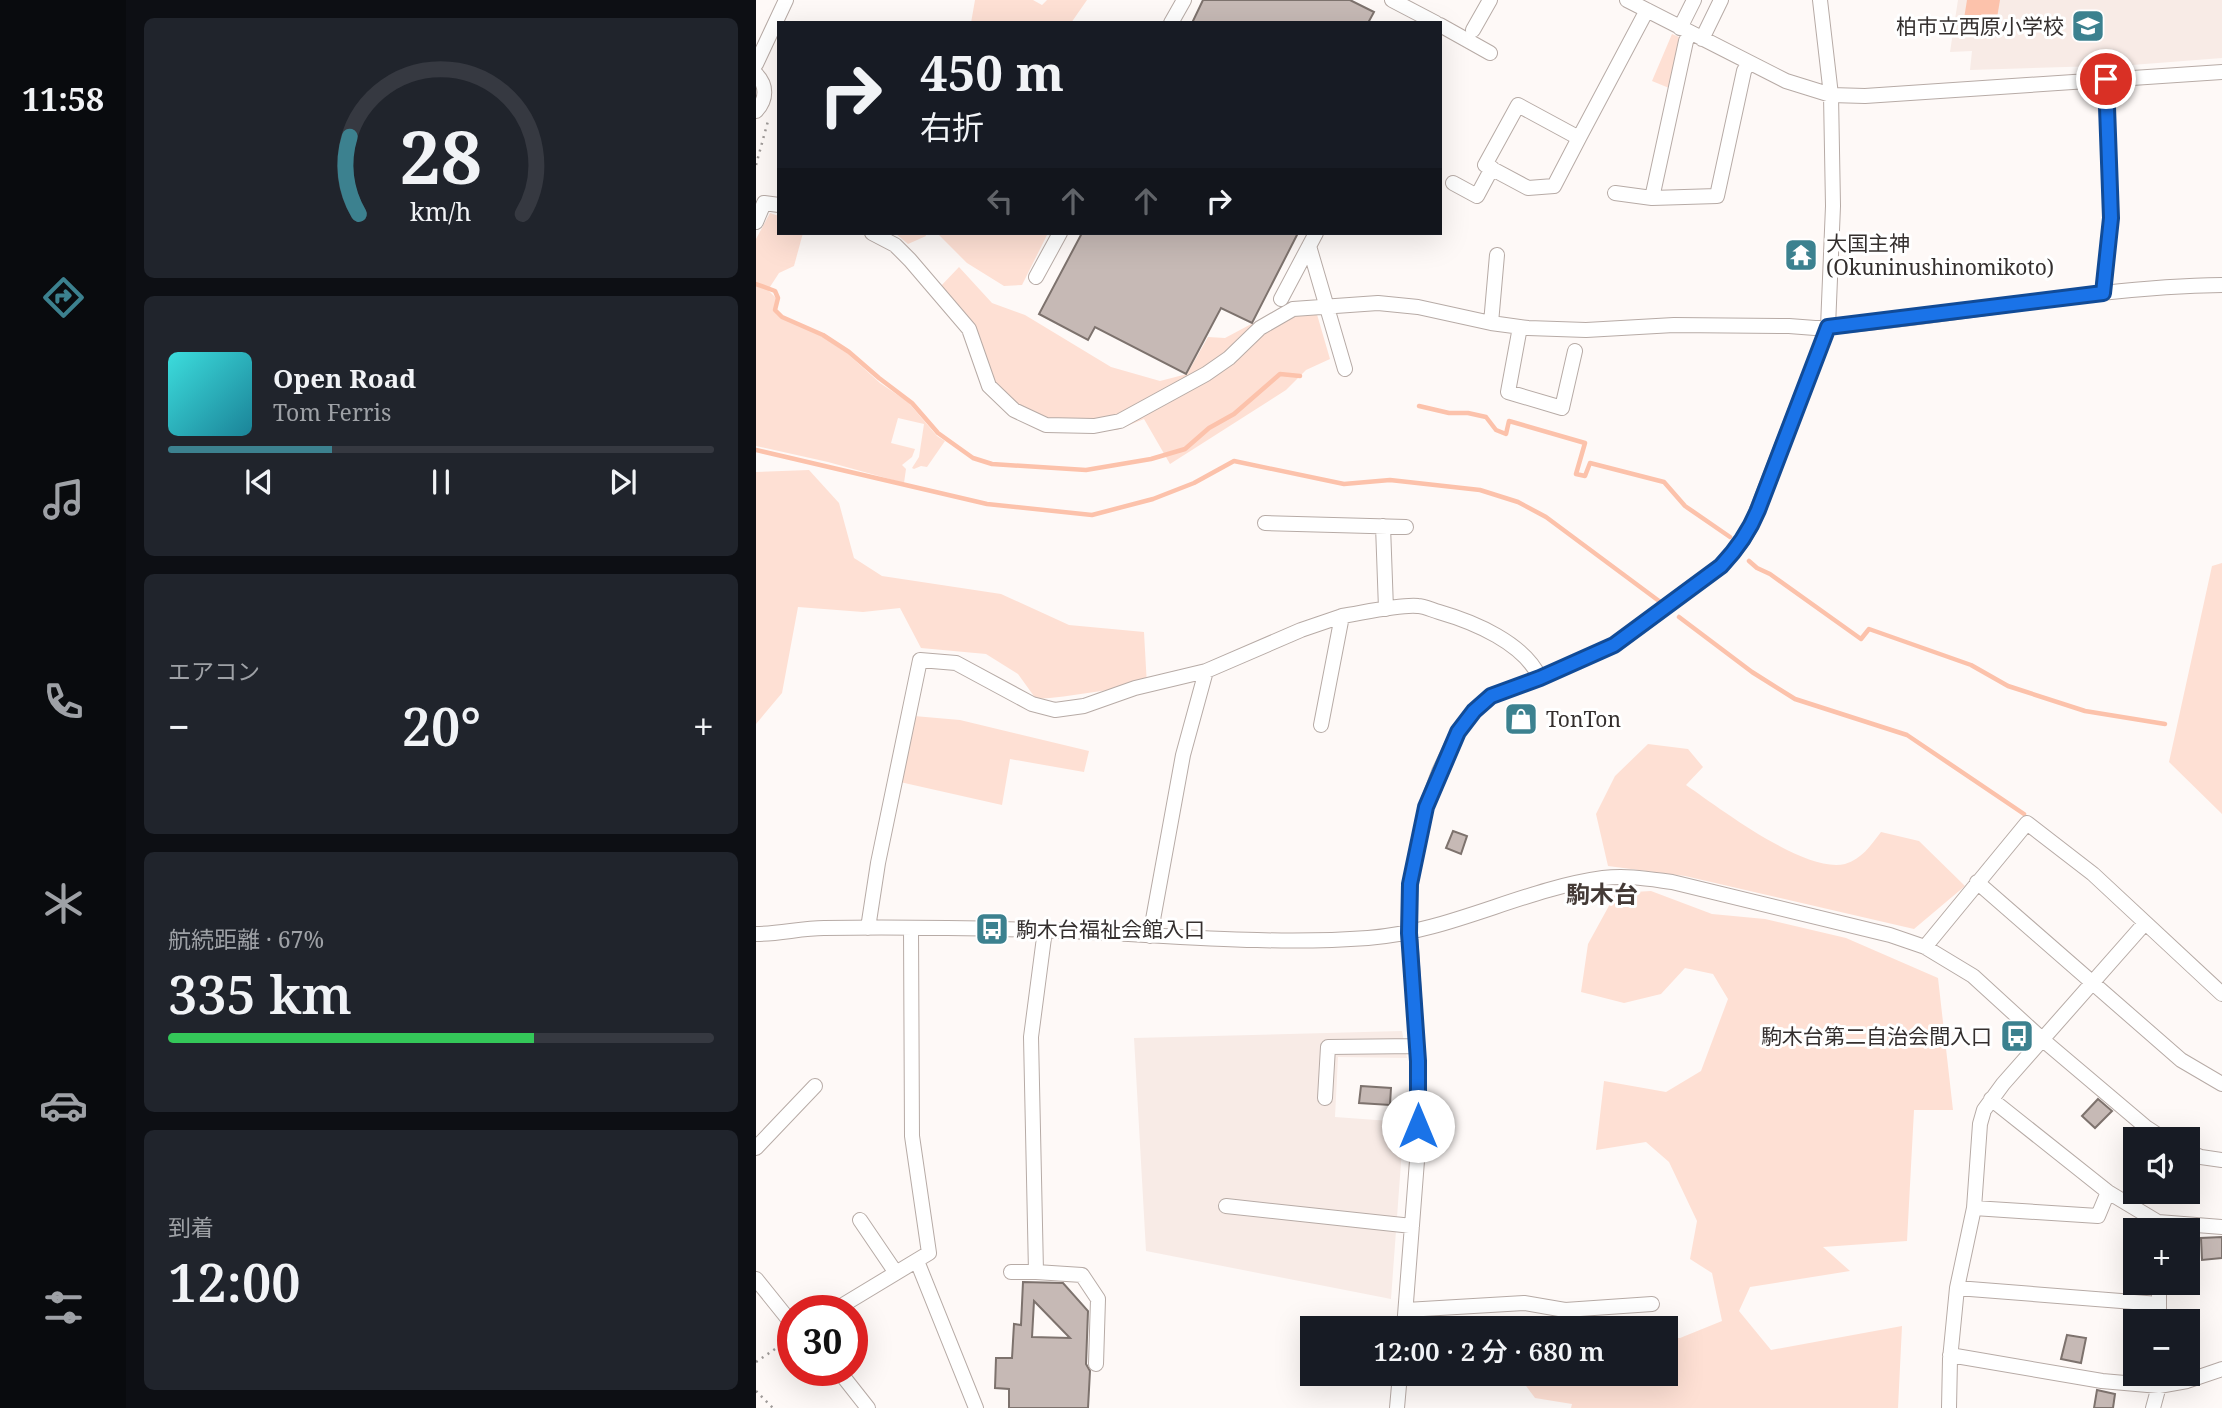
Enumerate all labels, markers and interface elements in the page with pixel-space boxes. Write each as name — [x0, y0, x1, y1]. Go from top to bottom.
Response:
school or university icon: 柏市立西原小学校 — [2069, 7, 2107, 45]
place label: 柏市立西原小学校 — [1896, 12, 2064, 40]
text: 450 m — [920, 39, 1064, 105]
icon: right — [805, 49, 896, 140]
pin — [2076, 49, 2136, 109]
icon: arrive — [2087, 60, 2125, 98]
text: 11:58 — [22, 77, 104, 120]
text: 右折 — [920, 105, 984, 148]
text: 28 — [400, 106, 482, 205]
icon: left — [981, 182, 1019, 220]
icon: ahead — [1054, 182, 1092, 220]
icon: ahead — [1127, 182, 1165, 220]
icon: right — [1200, 182, 1238, 220]
text: km/h — [410, 194, 472, 228]
place label: 大国主神 (Okuninushinomikoto) — [1826, 229, 2054, 281]
temple icon: 大国主神 (Okuninushinomikoto) — [1782, 236, 1820, 274]
icon: directions — [39, 273, 88, 322]
text: Open Road — [273, 360, 416, 396]
text: Tom Ferris — [273, 396, 391, 428]
icon: previous — [240, 463, 278, 501]
icon: pause — [422, 463, 460, 501]
icon: next — [604, 463, 642, 501]
icon: music — [39, 475, 88, 524]
text: エアコン — [168, 655, 260, 687]
icon: phone — [39, 677, 88, 726]
text: 20° — [402, 690, 481, 761]
text: − — [168, 700, 190, 752]
text: + — [693, 700, 714, 752]
shop icon: TonTon — [1502, 700, 1540, 738]
place label: TonTon — [1546, 705, 1621, 733]
district label: 駒木台 — [1566, 877, 1638, 910]
icon: climate — [39, 879, 88, 928]
bus stop icon: 駒木台福祉会館入口 — [973, 910, 1011, 948]
place label: 駒木台福祉会館入口 — [1016, 915, 1205, 943]
text: 航続距離 · 67% — [168, 923, 324, 955]
text: 335 km — [168, 958, 352, 1029]
bus stop icon: 駒木台第二自治会間入口 — [1998, 1017, 2036, 1055]
place label: 駒木台第二自治会間入口 — [1761, 1022, 1992, 1050]
icon: car — [39, 1081, 88, 1130]
position arrow — [1381, 1089, 1455, 1163]
map controls — [2123, 1127, 2200, 1386]
button: sound — [2123, 1127, 2200, 1204]
text: 到着 — [168, 1211, 214, 1243]
button: + — [2123, 1218, 2200, 1295]
text: 12:00 — [168, 1246, 301, 1317]
icon: filters — [39, 1283, 88, 1332]
speed limit sign: 30 — [777, 1295, 868, 1386]
button: − — [2123, 1309, 2200, 1386]
text: 12:00 · 2 分 · 680 m — [1373, 1333, 1605, 1369]

